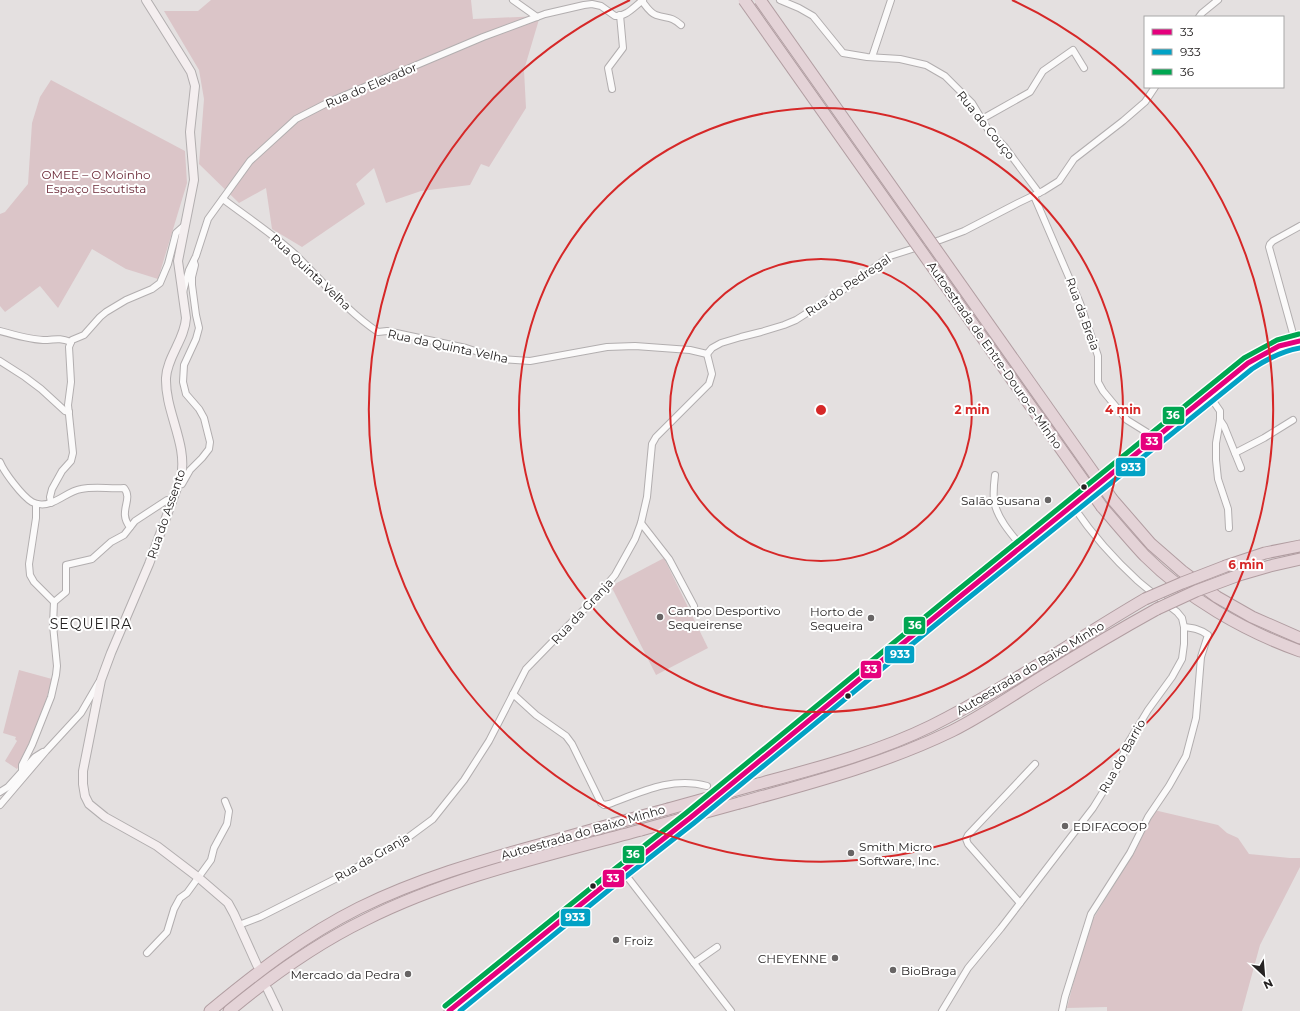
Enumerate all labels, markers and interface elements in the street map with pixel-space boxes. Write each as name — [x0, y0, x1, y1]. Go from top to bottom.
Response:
legend — [1144, 16, 1284, 88]
text: 33 — [1180, 24, 1194, 39]
text: 933 — [1180, 44, 1201, 59]
street label: Rua do Elevador — [323, 59, 419, 111]
text: 36 — [1180, 64, 1194, 79]
street label: Rua do Couço — [954, 88, 1018, 162]
park label: OMEE – O Moinho Espaço Escutista — [41, 167, 151, 196]
street label: Rua Quinta Velha — [268, 231, 354, 313]
street label: Rua do Pedregal — [802, 251, 894, 319]
street label: Autoestrada de Entre-Douro-e-Minho — [924, 258, 1066, 452]
street label: Rua da Breia — [1063, 275, 1103, 353]
street label: Rua da Quinta Velha — [386, 326, 510, 366]
text: 2 min — [955, 402, 989, 417]
text: 4 min — [1105, 402, 1141, 417]
centre of rings — [814, 403, 828, 417]
line badge: 36 — [1162, 406, 1185, 425]
text: 36 — [1165, 408, 1180, 422]
line badge: 33 — [1140, 432, 1163, 451]
text: 33 — [1145, 434, 1159, 448]
line badge: 933 — [1115, 457, 1146, 477]
text: 933 — [1121, 460, 1141, 474]
street label: Rua do Assento — [144, 467, 188, 561]
unlabelled marker — [1079, 482, 1089, 492]
place label: Salão Susana — [961, 493, 1040, 508]
marker: Salão Susana — [1043, 495, 1053, 505]
text: 6 min — [1228, 557, 1264, 572]
street label: Rua da Granja — [548, 575, 616, 647]
place label: Campo Desportivo Sequeirense — [668, 603, 781, 632]
place label: Horto de Sequeira — [810, 604, 863, 633]
marker: Campo Desportivo Sequeirense — [655, 612, 665, 622]
marker: Horto de Sequeira — [866, 613, 876, 623]
district label: SEQUEIRA — [50, 615, 132, 633]
line badge: 36 — [903, 616, 926, 635]
text: 36 — [907, 618, 922, 632]
street label: Autoestrada do Baixo Minho — [953, 618, 1107, 718]
line badge: 933 — [884, 645, 915, 664]
text: 933 — [890, 647, 910, 661]
line badge: 33 — [860, 660, 882, 679]
text: 33 — [864, 662, 878, 676]
unlabelled marker — [843, 691, 853, 701]
street label: Rua do Barrio — [1096, 716, 1148, 796]
street label: Autoestrada do Baixo Minho — [499, 801, 667, 863]
place label: EDIFACOOP — [1073, 819, 1147, 834]
marker: EDIFACOOP — [1060, 821, 1070, 831]
street label: Rua da Granja — [332, 829, 412, 885]
place label: Smith Micro Software, Inc. — [859, 839, 939, 868]
line badge: 36 — [622, 845, 645, 864]
text: 36 — [625, 847, 640, 861]
marker: Smith Micro Software, Inc. — [846, 848, 856, 858]
line badge: 33 — [602, 869, 625, 888]
text: 33 — [606, 871, 620, 885]
unlabelled marker — [588, 881, 598, 891]
line badge: 933 — [560, 908, 591, 927]
text: 933 — [565, 910, 585, 924]
place label: Froiz — [624, 933, 653, 948]
marker: Froiz — [611, 935, 621, 945]
place label: CHEYENNE — [758, 951, 827, 966]
marker: CHEYENNE — [830, 953, 840, 963]
north arrow — [1244, 955, 1284, 995]
place label: BioBraga — [901, 963, 957, 978]
marker: BioBraga — [888, 965, 898, 975]
place label: Mercado da Pedra — [290, 967, 400, 982]
marker: Mercado da Pedra — [403, 969, 413, 979]
text: N — [1261, 976, 1275, 992]

